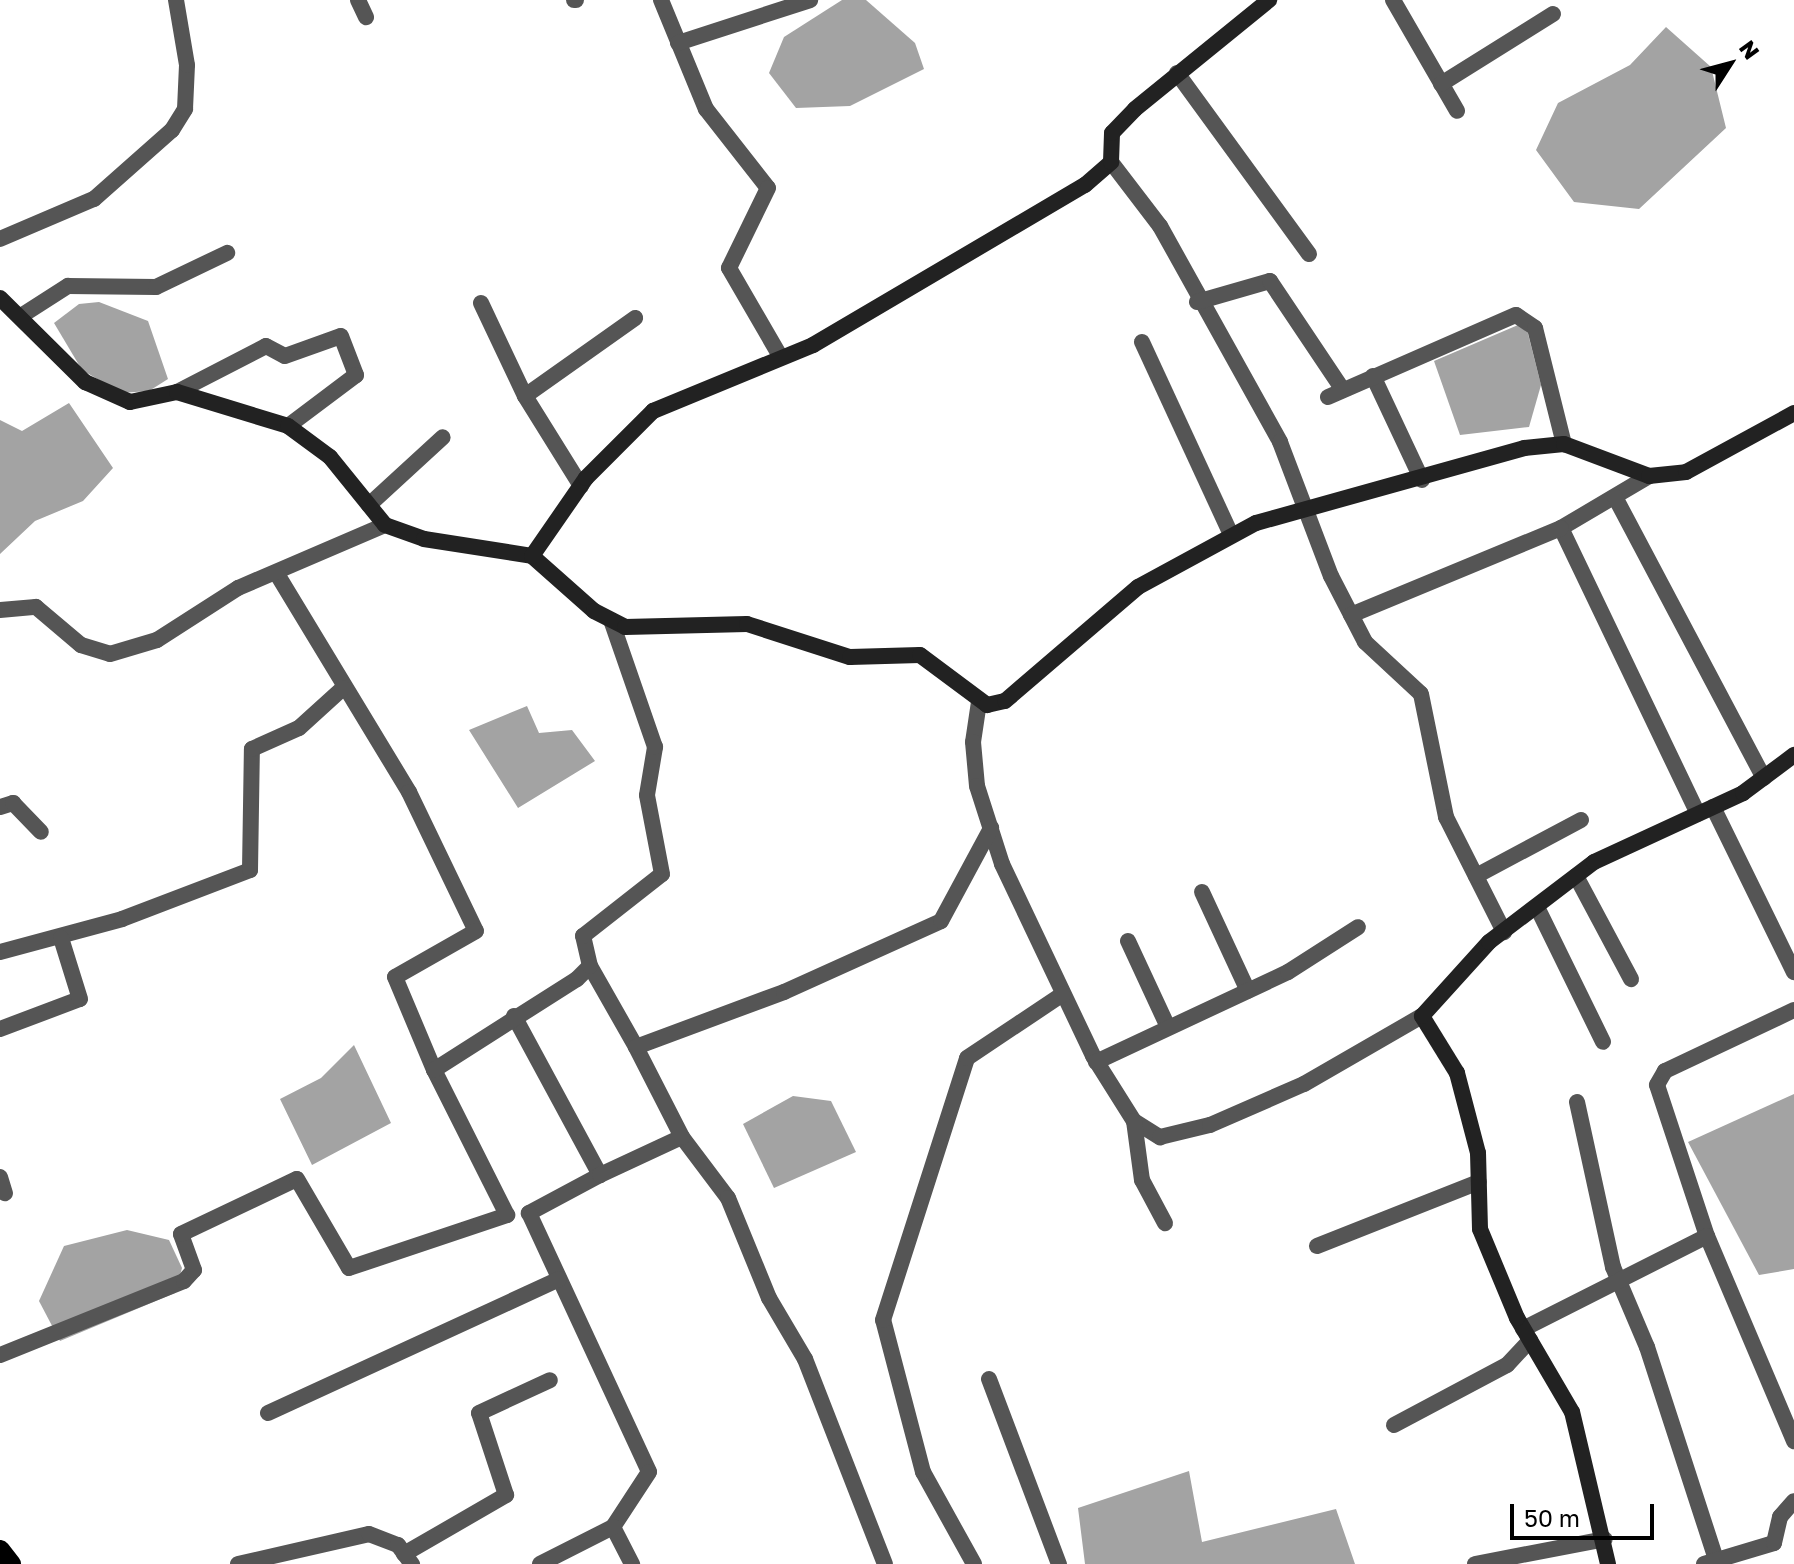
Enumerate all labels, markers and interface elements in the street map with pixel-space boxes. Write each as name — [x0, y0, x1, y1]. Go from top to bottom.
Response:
north arrow — [1690, 24, 1770, 104]
text: N — [1734, 35, 1766, 64]
scale bar — [1514, 1488, 1658, 1538]
text: 50 m — [1524, 1503, 1580, 1532]

